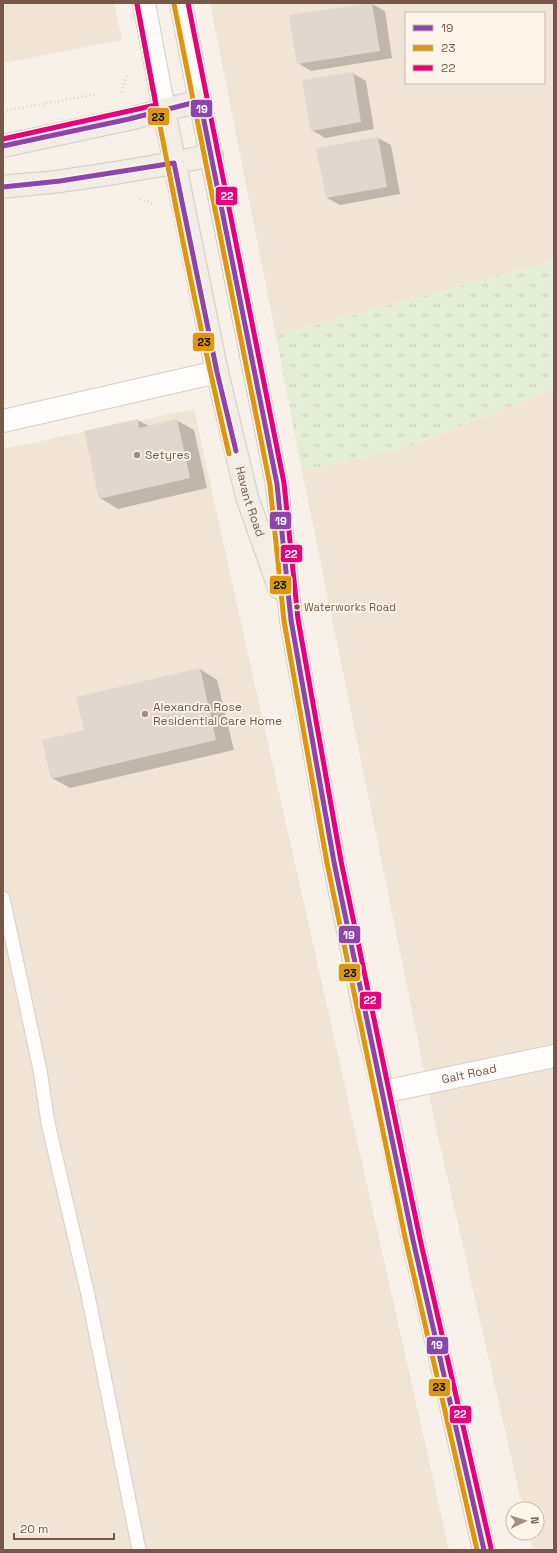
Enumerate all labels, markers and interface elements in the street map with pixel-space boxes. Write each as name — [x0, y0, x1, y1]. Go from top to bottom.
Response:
legend — [405, 12, 545, 84]
text: 19 — [441, 20, 453, 36]
text: 23 — [441, 40, 455, 56]
text: 22 — [441, 60, 455, 76]
line badge: 19 — [190, 99, 213, 118]
text: 19 — [196, 102, 208, 116]
line badge: 23 — [147, 107, 170, 126]
text: 23 — [151, 110, 165, 124]
line badge: 22 — [215, 186, 238, 206]
text: 22 — [220, 189, 234, 203]
line badge: 23 — [192, 332, 215, 352]
text: 23 — [197, 335, 211, 349]
place label: Setyres — [145, 447, 190, 463]
marker: Setyres — [132, 450, 142, 460]
street label: Havant Road — [232, 465, 268, 539]
line badge: 19 — [269, 511, 292, 530]
text: 19 — [275, 514, 287, 528]
line badge: 22 — [280, 544, 303, 563]
text: 22 — [284, 547, 298, 561]
line badge: 23 — [269, 575, 292, 595]
text: 23 — [273, 578, 287, 592]
place label: Waterworks Road — [304, 600, 396, 614]
marker: Waterworks Road — [292, 602, 302, 612]
place label: Alexandra Rose Residential Care Home — [153, 699, 282, 729]
marker: Alexandra Rose Residential Care Home — [140, 709, 150, 719]
line badge: 19 — [338, 925, 361, 944]
text: 19 — [343, 928, 355, 942]
line badge: 23 — [338, 963, 361, 982]
text: 23 — [343, 966, 357, 980]
line badge: 22 — [359, 991, 382, 1010]
text: 22 — [363, 993, 377, 1007]
street label: Galt Road — [440, 1060, 498, 1087]
line badge: 19 — [426, 1336, 449, 1355]
text: 19 — [431, 1338, 443, 1352]
line badge: 23 — [428, 1378, 451, 1397]
text: 23 — [432, 1380, 446, 1394]
line badge: 22 — [449, 1405, 472, 1424]
text: 22 — [453, 1407, 467, 1421]
north arrow — [505, 1501, 545, 1541]
scale bar — [14, 1515, 114, 1541]
text: N — [528, 1516, 542, 1524]
text: 20 m — [20, 1521, 48, 1537]

